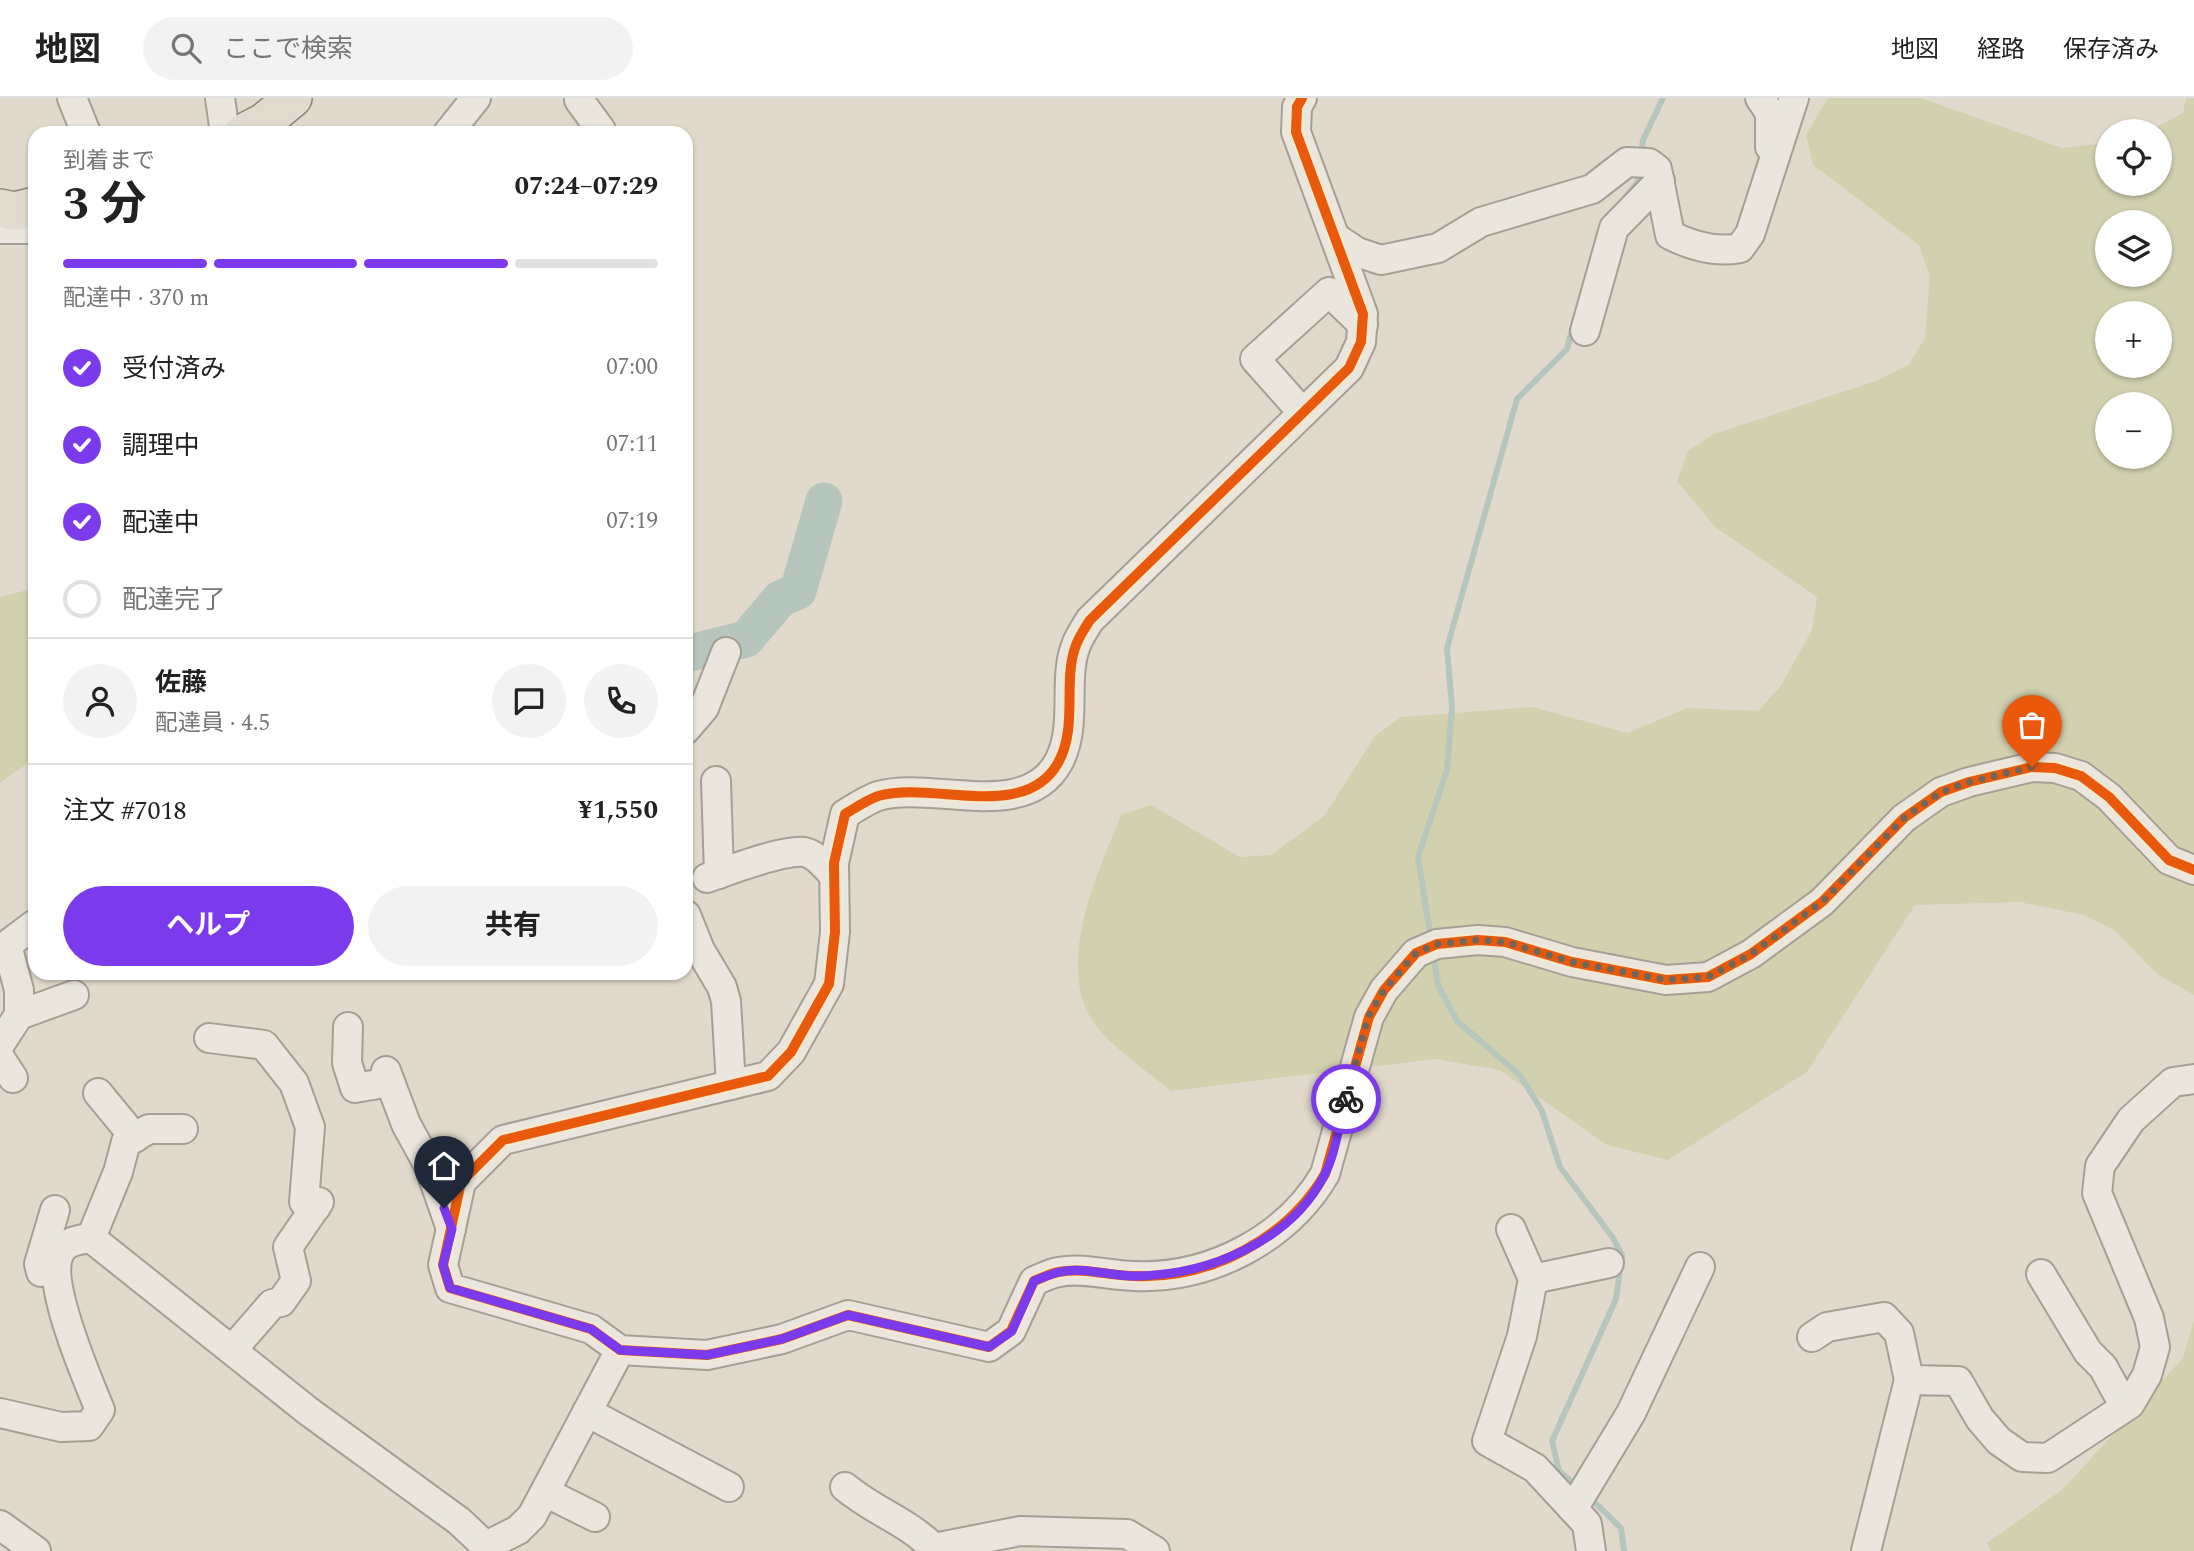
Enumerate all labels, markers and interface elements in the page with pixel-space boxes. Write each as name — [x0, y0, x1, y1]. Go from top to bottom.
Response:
search box — [143, 17, 633, 80]
text: 地図 — [35, 25, 101, 75]
icon: search — [167, 29, 205, 67]
text: ここで検索 — [223, 29, 353, 69]
text: 地図 — [1891, 32, 1939, 68]
text: 経路 — [1977, 32, 2025, 68]
text: 保存済み — [2063, 32, 2159, 68]
map controls — [2095, 119, 2172, 469]
button: locate — [2095, 119, 2172, 196]
text: 到着まで — [63, 144, 155, 179]
text: 07:24–07:29 — [514, 166, 658, 206]
text: 3 分 — [63, 170, 146, 240]
button: layers — [2095, 210, 2172, 287]
text: 配達中 · 370 m — [63, 281, 209, 316]
button: + — [2095, 301, 2172, 378]
icon: check — [63, 349, 101, 387]
text: 受付済み — [122, 349, 226, 389]
text: 07:00 — [606, 350, 658, 385]
button: − — [2095, 392, 2172, 469]
icon: check — [63, 426, 101, 464]
text: 調理中 — [122, 426, 200, 466]
text: 07:11 — [606, 427, 658, 462]
icon: check — [63, 503, 101, 541]
text: 配達中 — [122, 503, 200, 543]
text: 07:19 — [606, 504, 658, 539]
text: 配達完了 — [122, 580, 226, 620]
text: 佐藤 — [155, 663, 207, 703]
button: person — [63, 664, 137, 738]
button: chat — [492, 664, 566, 738]
button: phone — [584, 664, 658, 738]
pin — [2002, 695, 2062, 767]
text: 配達員 · 4.5 — [155, 706, 270, 741]
icon: bag — [2013, 706, 2051, 744]
text: ¥1,550 — [578, 790, 658, 830]
text: 注文 #7018 — [63, 791, 187, 831]
button: ヘルプ — [63, 886, 354, 966]
button: 共有 — [368, 886, 658, 966]
courier — [1311, 1064, 1381, 1134]
icon: bike — [1327, 1080, 1365, 1118]
pin — [414, 1136, 474, 1208]
icon: home — [425, 1147, 463, 1185]

